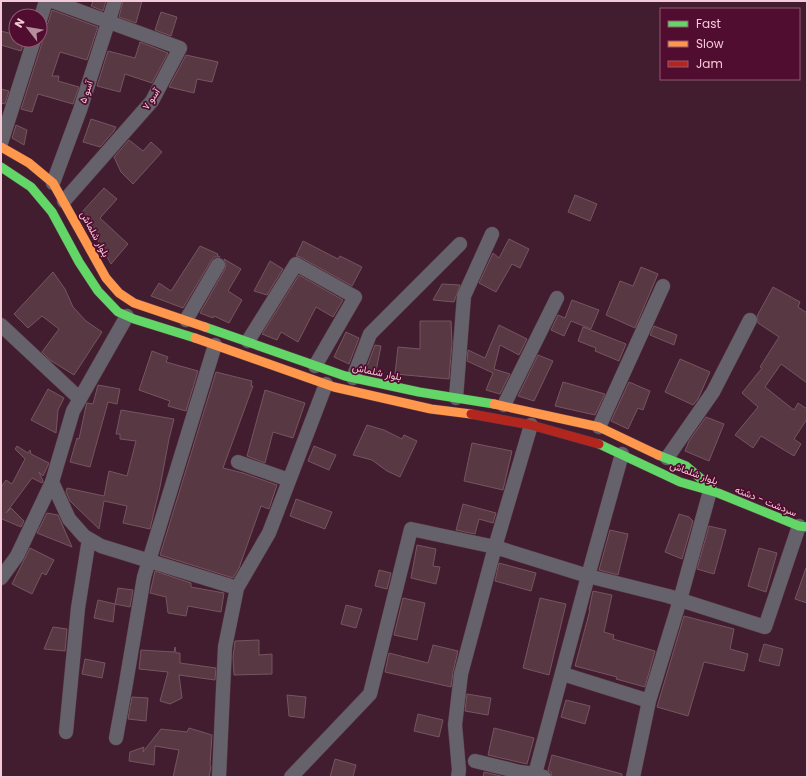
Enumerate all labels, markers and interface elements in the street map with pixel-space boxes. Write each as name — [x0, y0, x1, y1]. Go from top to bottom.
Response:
north arrow — [8, 8, 48, 48]
legend — [660, 8, 800, 80]
text: N — [10, 15, 28, 31]
text: Fast — [696, 15, 721, 32]
text: Slow — [696, 35, 724, 52]
text: Jam — [696, 55, 723, 72]
street label: آسو ۵ — [75, 78, 97, 105]
street label: آسو ۷ — [138, 85, 164, 113]
street label: بلوار شلماش — [77, 208, 113, 260]
street label: بلوار شلماش — [351, 359, 403, 385]
street label: بلوار شلماش — [668, 457, 720, 489]
street label: سردشت - دشته — [733, 482, 799, 520]

